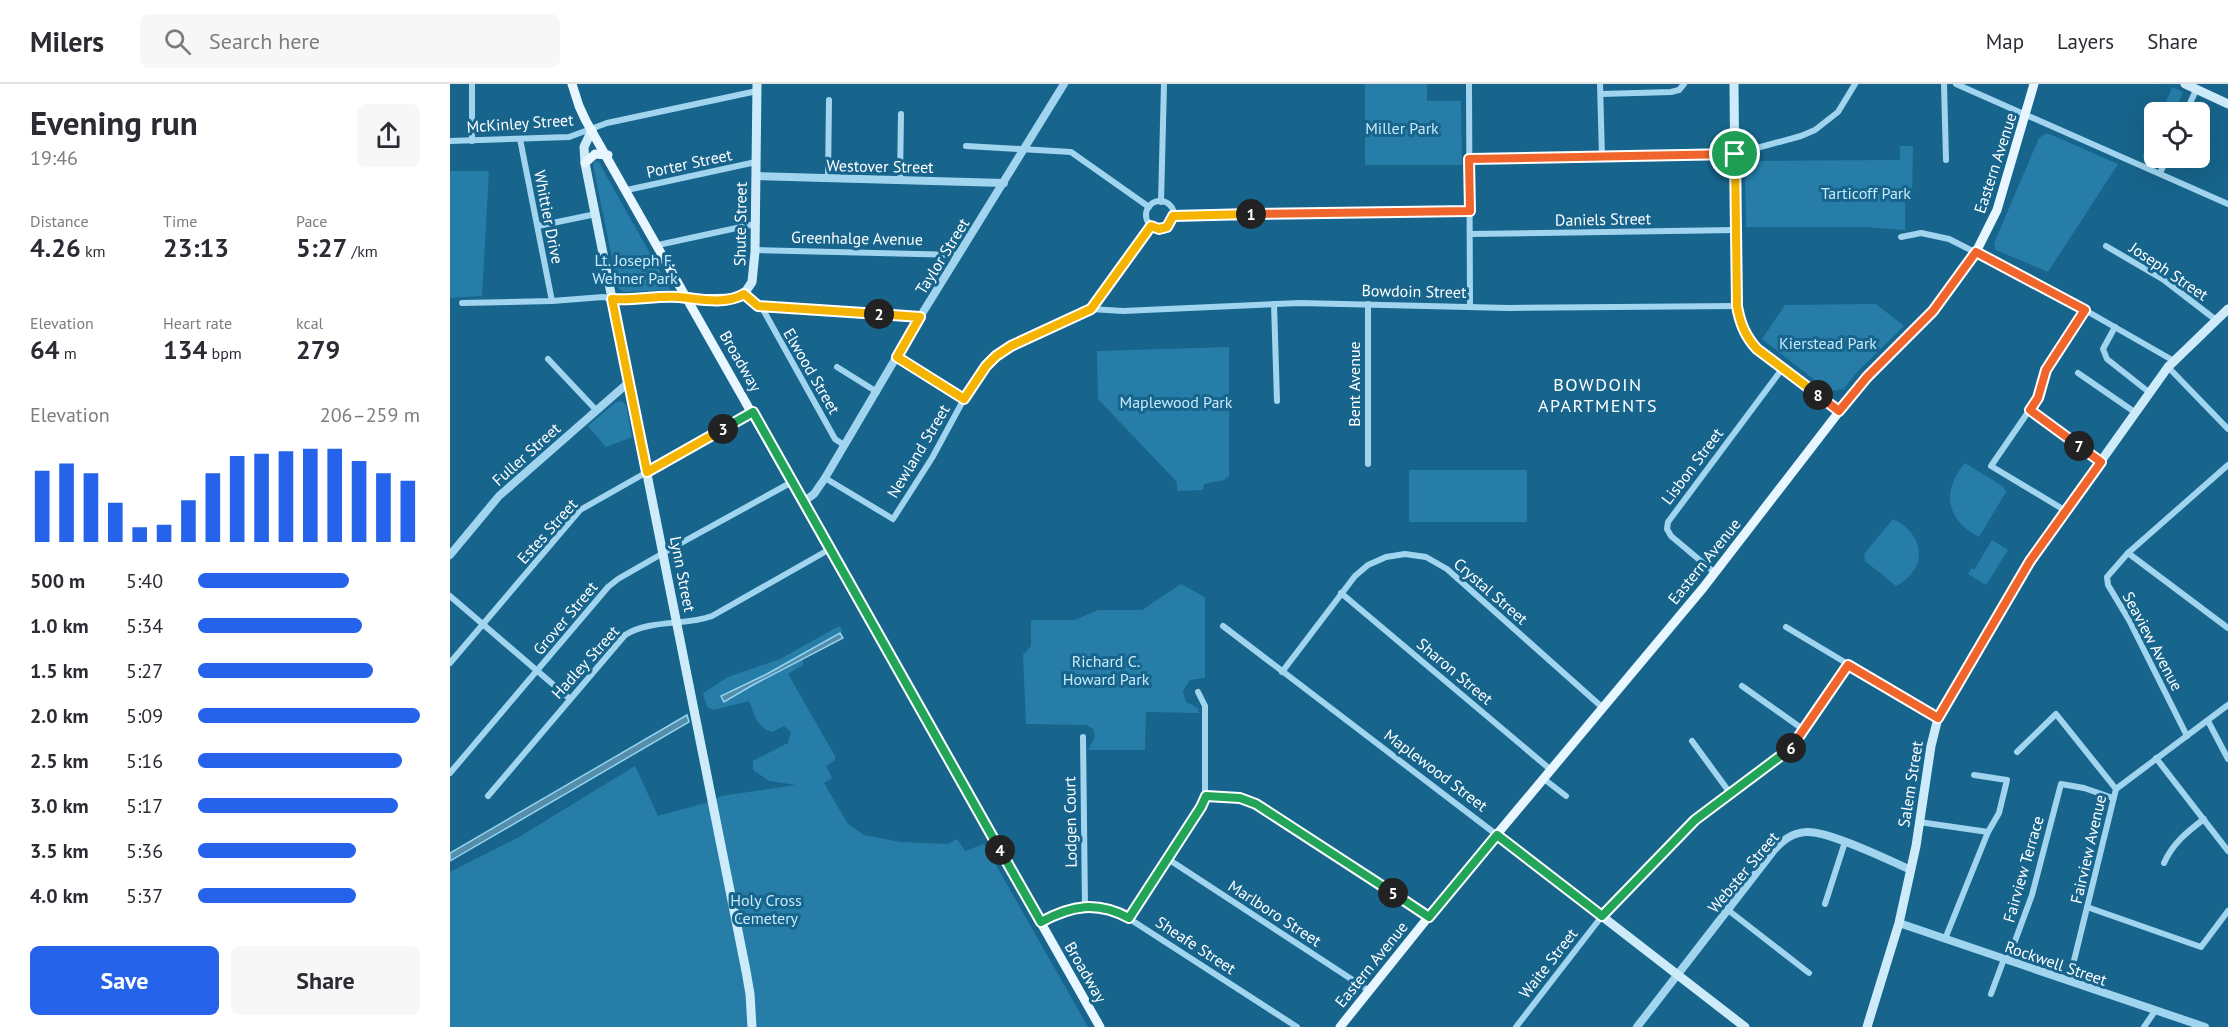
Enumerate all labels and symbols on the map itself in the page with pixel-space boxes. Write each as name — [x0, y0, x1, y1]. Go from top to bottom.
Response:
street label: McKinley Street — [466, 109, 575, 137]
street label: Eastern Avenue — [1969, 110, 2021, 216]
park label: Miller Park — [1365, 118, 1439, 138]
pin — [1709, 128, 1760, 179]
street label: Porter Street — [644, 144, 734, 182]
street label: Westover Street — [826, 155, 934, 177]
street label: Whittier Drive — [530, 168, 568, 266]
street label: Shute Street — [729, 181, 751, 266]
park label: Tarticoff Park — [1821, 183, 1911, 203]
pin: 1 — [1236, 199, 1266, 229]
street label: Daniels Street — [1555, 208, 1652, 230]
street label: Taylor Street — [911, 214, 974, 298]
street label: Greenhalge Avenue — [791, 227, 923, 249]
street label: Joseph Street — [2125, 237, 2213, 305]
park label: Lt. Joseph F. Wehner Park — [592, 250, 678, 288]
street label: Bowdoin Street — [1361, 280, 1467, 302]
pin: 2 — [864, 299, 894, 329]
street label: Elwood Street — [779, 325, 845, 418]
street label: Broadway — [716, 327, 767, 396]
park label: Kierstead Park — [1779, 333, 1877, 353]
street label: Bent Avenue — [1344, 341, 1364, 427]
district label: BOWDOIN APARTMENTS — [1538, 373, 1658, 417]
pin: 8 — [1803, 380, 1833, 410]
park label: Maplewood Park — [1120, 392, 1233, 412]
street label: Newland Street — [882, 400, 954, 501]
pin: 3 — [708, 414, 738, 444]
street label: Fuller Street — [488, 418, 565, 490]
street label: Lisbon Street — [1657, 423, 1728, 508]
pin: 7 — [2064, 431, 2094, 461]
street label: Estes Street — [513, 494, 582, 568]
street label: Eastern Avenue — [1663, 514, 1745, 608]
street label: Lynn Street — [666, 534, 700, 614]
street label: Crystal Street — [1450, 553, 1533, 629]
street label: Grover Street — [528, 577, 602, 659]
street label: Seaview Avenue — [2118, 588, 2188, 694]
street label: Hadley Street — [547, 621, 624, 703]
street label: Sharon Street — [1413, 633, 1498, 709]
park label: Richard C. Howard Park — [1063, 651, 1150, 689]
street label: Maplewood Street — [1380, 725, 1492, 816]
pin: 6 — [1776, 733, 1806, 763]
street label: Salem Street — [1893, 739, 1927, 829]
street label: Lodgen Court — [1059, 776, 1081, 868]
street label: Fairview Avenue — [2066, 793, 2110, 905]
street label: Fairview Terrace — [1998, 813, 2048, 925]
street label: Webster Street — [1703, 827, 1783, 917]
pin: 4 — [985, 835, 1015, 865]
street label: Marlboro Street — [1225, 875, 1326, 951]
pin: 5 — [1378, 878, 1408, 908]
park label: Holy Cross Cemetery — [730, 890, 802, 928]
street label: Sheafe Street — [1152, 912, 1240, 979]
street label: Eastern Avenue — [1330, 917, 1412, 1011]
street label: Waite Street — [1514, 924, 1582, 1002]
street label: Rockwell Street — [2002, 936, 2110, 990]
street label: Broadway — [1061, 938, 1112, 1007]

